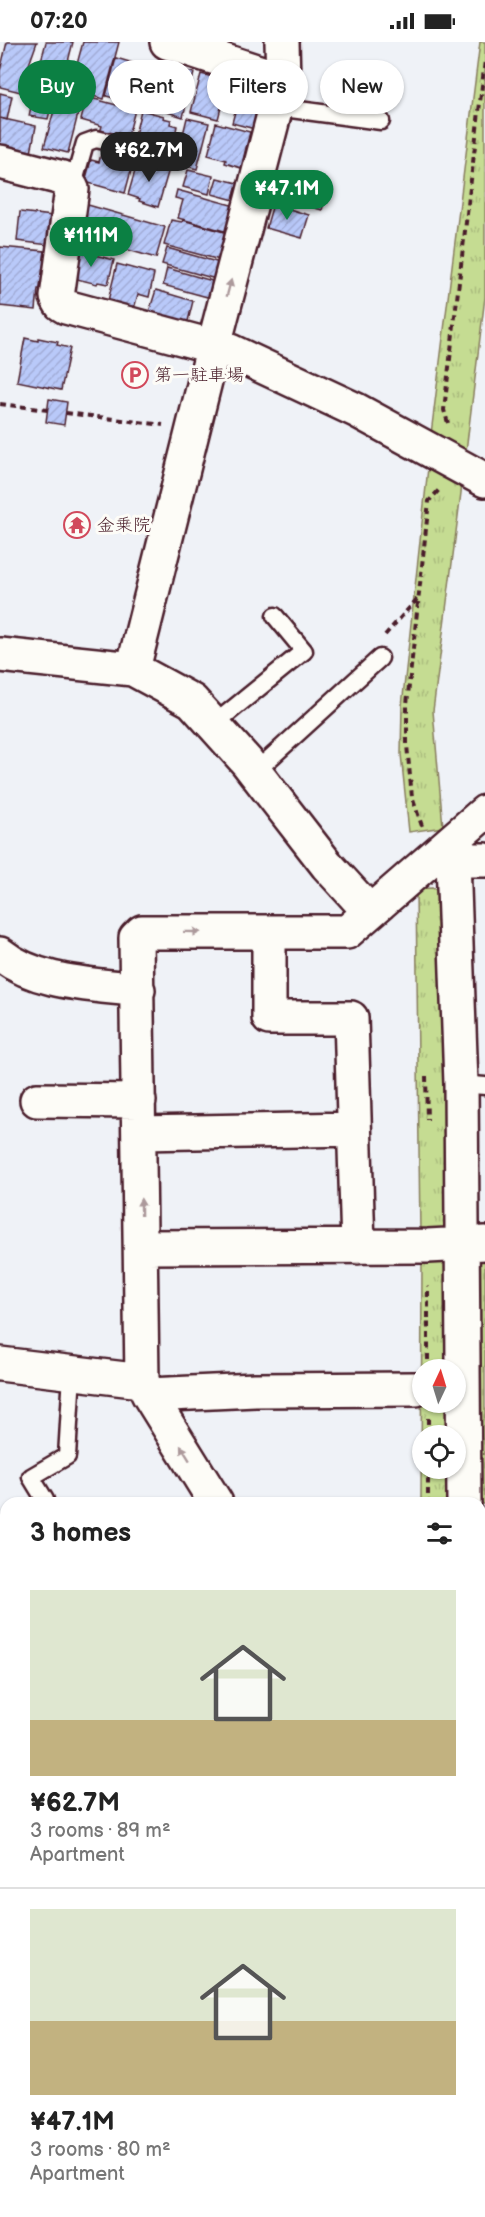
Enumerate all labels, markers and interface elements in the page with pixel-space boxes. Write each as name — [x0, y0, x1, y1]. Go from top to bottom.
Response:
text: 07:20 — [30, 8, 88, 35]
chip: Buy — [18, 60, 96, 114]
chip: Rent — [108, 60, 195, 114]
chip: Filters — [207, 60, 308, 114]
chip: New — [320, 60, 404, 114]
pin: ¥62.7M — [100, 132, 198, 183]
text: ¥62.7M — [114, 139, 184, 163]
pin: ¥47.1M — [238, 170, 336, 221]
text: ¥47.1M — [254, 177, 320, 201]
pin: ¥111M — [49, 217, 133, 268]
text: ¥111M — [64, 224, 118, 248]
one-way arrow — [224, 279, 234, 298]
parking icon: 第一駐車場 — [120, 360, 150, 390]
place label: 第一駐車場 — [154, 365, 244, 386]
temple icon: 金乗院 — [62, 510, 92, 540]
place label: 金乗院 — [97, 515, 151, 536]
one-way arrow — [182, 927, 201, 937]
one-way arrow — [136, 1197, 146, 1216]
north arrow — [412, 1359, 466, 1413]
map controls — [412, 1359, 466, 1479]
button: locate — [412, 1425, 466, 1479]
one-way arrow — [179, 1445, 190, 1461]
icon: filters — [423, 1517, 456, 1550]
text: 3 homes — [30, 1518, 131, 1549]
icon: home — [189, 1629, 297, 1737]
text: ¥62.7M — [30, 1788, 120, 1819]
text: 3 rooms · 89 m² — [30, 1819, 171, 1843]
text: Apartment — [30, 1843, 125, 1867]
icon: home — [189, 1948, 297, 2056]
text: ¥47.1M — [30, 2107, 115, 2138]
text: 3 rooms · 80 m² — [30, 2138, 171, 2162]
text: Apartment — [30, 2162, 125, 2186]

